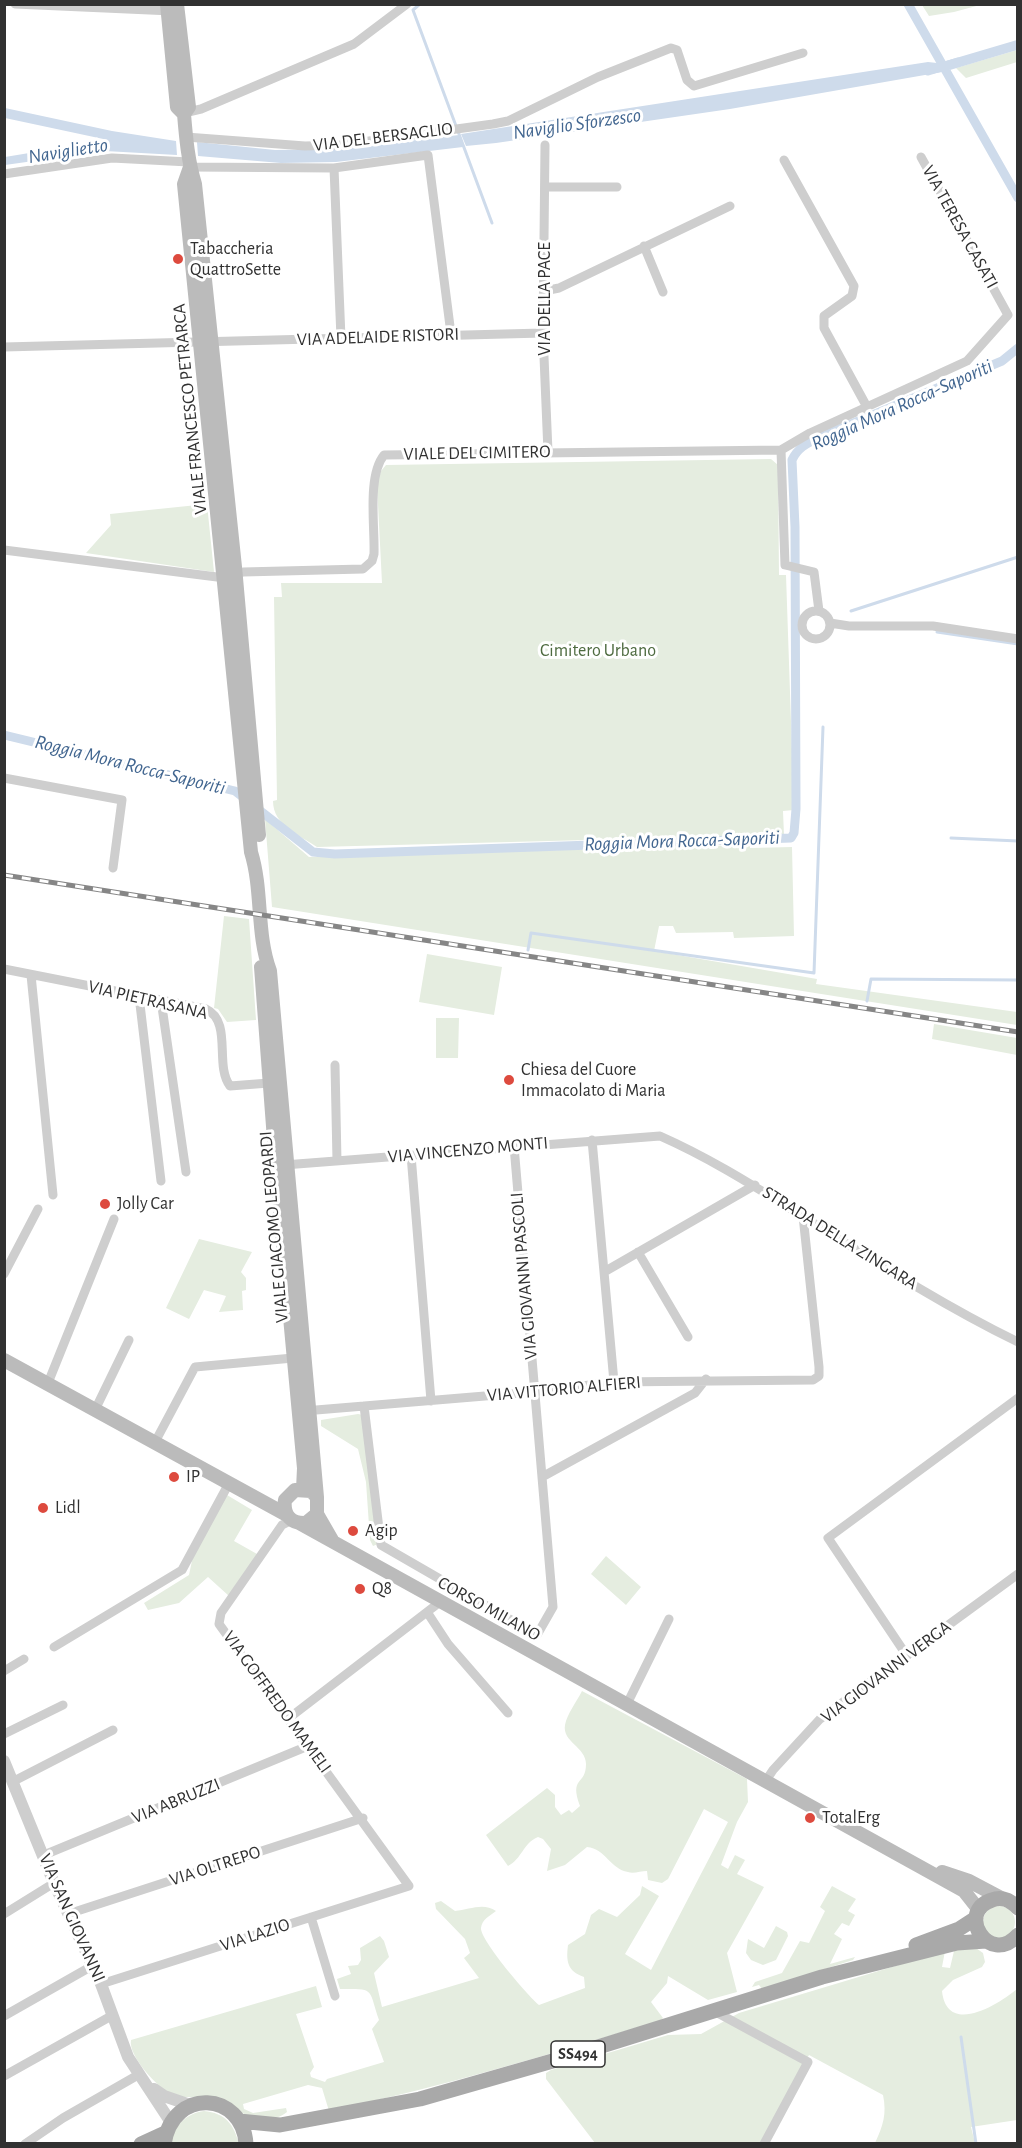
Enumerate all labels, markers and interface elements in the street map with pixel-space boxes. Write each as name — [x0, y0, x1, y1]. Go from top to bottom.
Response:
water label: Naviglio Sforzesco — [512, 103, 642, 145]
street label: VIA DEL BERSAGLIO — [312, 118, 454, 156]
water label: Naviglietto — [26, 133, 110, 169]
street label: VIA TERESA CASATI — [917, 162, 1003, 292]
place label: Tabaccheria QuattroSette — [190, 238, 281, 280]
street label: VIA DELLA PACE — [534, 242, 556, 356]
marker: Tabaccheria QuattroSette — [171, 252, 185, 266]
street label: VIALE FRANCESCO PETRARCA — [168, 303, 212, 515]
street label: VIA ADELAIDE RISTORI — [296, 323, 460, 351]
water label: Roggia Mora Rocca-Saporiti — [808, 354, 996, 456]
street label: VIALE DEL CIMITERO — [403, 441, 551, 465]
park label: Cimitero Urbano — [540, 640, 656, 662]
water label: Roggia Mora Rocca-Saporiti — [32, 730, 228, 800]
water label: Roggia Mora Rocca-Saporiti — [584, 826, 780, 856]
street label: VIA PIETRASANA — [86, 976, 210, 1024]
place label: Chiesa del Cuore Immacolato di Maria — [521, 1059, 666, 1102]
marker: Chiesa del Cuore Immacolato di Maria — [502, 1073, 516, 1087]
street label: VIALE GIACOMO LEOPARDI — [255, 1130, 293, 1324]
street label: VIA VINCENZO MONTI — [387, 1132, 549, 1168]
street label: STRADA DELLA ZINGARA — [758, 1181, 922, 1295]
street label: VIA GIOVANNI PASCOLI — [506, 1191, 542, 1361]
place label: Jolly Car — [117, 1193, 174, 1215]
marker: Jolly Car — [98, 1197, 112, 1211]
street label: VIA VITTORIO ALFIERI — [486, 1372, 642, 1406]
place label: IP — [186, 1466, 200, 1488]
marker: IP — [167, 1470, 181, 1484]
place label: Lidl — [55, 1497, 81, 1519]
marker: Lidl — [36, 1501, 50, 1515]
place label: Agip — [365, 1520, 398, 1542]
marker: Agip — [346, 1524, 360, 1538]
street label: CORSO MILANO — [434, 1572, 544, 1646]
place label: Q8 — [372, 1578, 392, 1600]
marker: Q8 — [353, 1582, 367, 1596]
street label: VIA GIOVANNI VERGA — [817, 1616, 955, 1728]
street label: VIA GOFFREDO MAMELI — [218, 1627, 336, 1777]
street label: VIA ABRUZZI — [129, 1774, 223, 1828]
place label: TotalErg — [822, 1807, 880, 1829]
marker: TotalErg — [803, 1811, 817, 1825]
street label: VIA OLTREPO — [167, 1841, 263, 1891]
street label: VIA SAN GIOVANNI — [34, 1850, 110, 1986]
street label: VIA LAZIO — [218, 1914, 292, 1956]
road number: SS494 — [551, 2041, 605, 2067]

